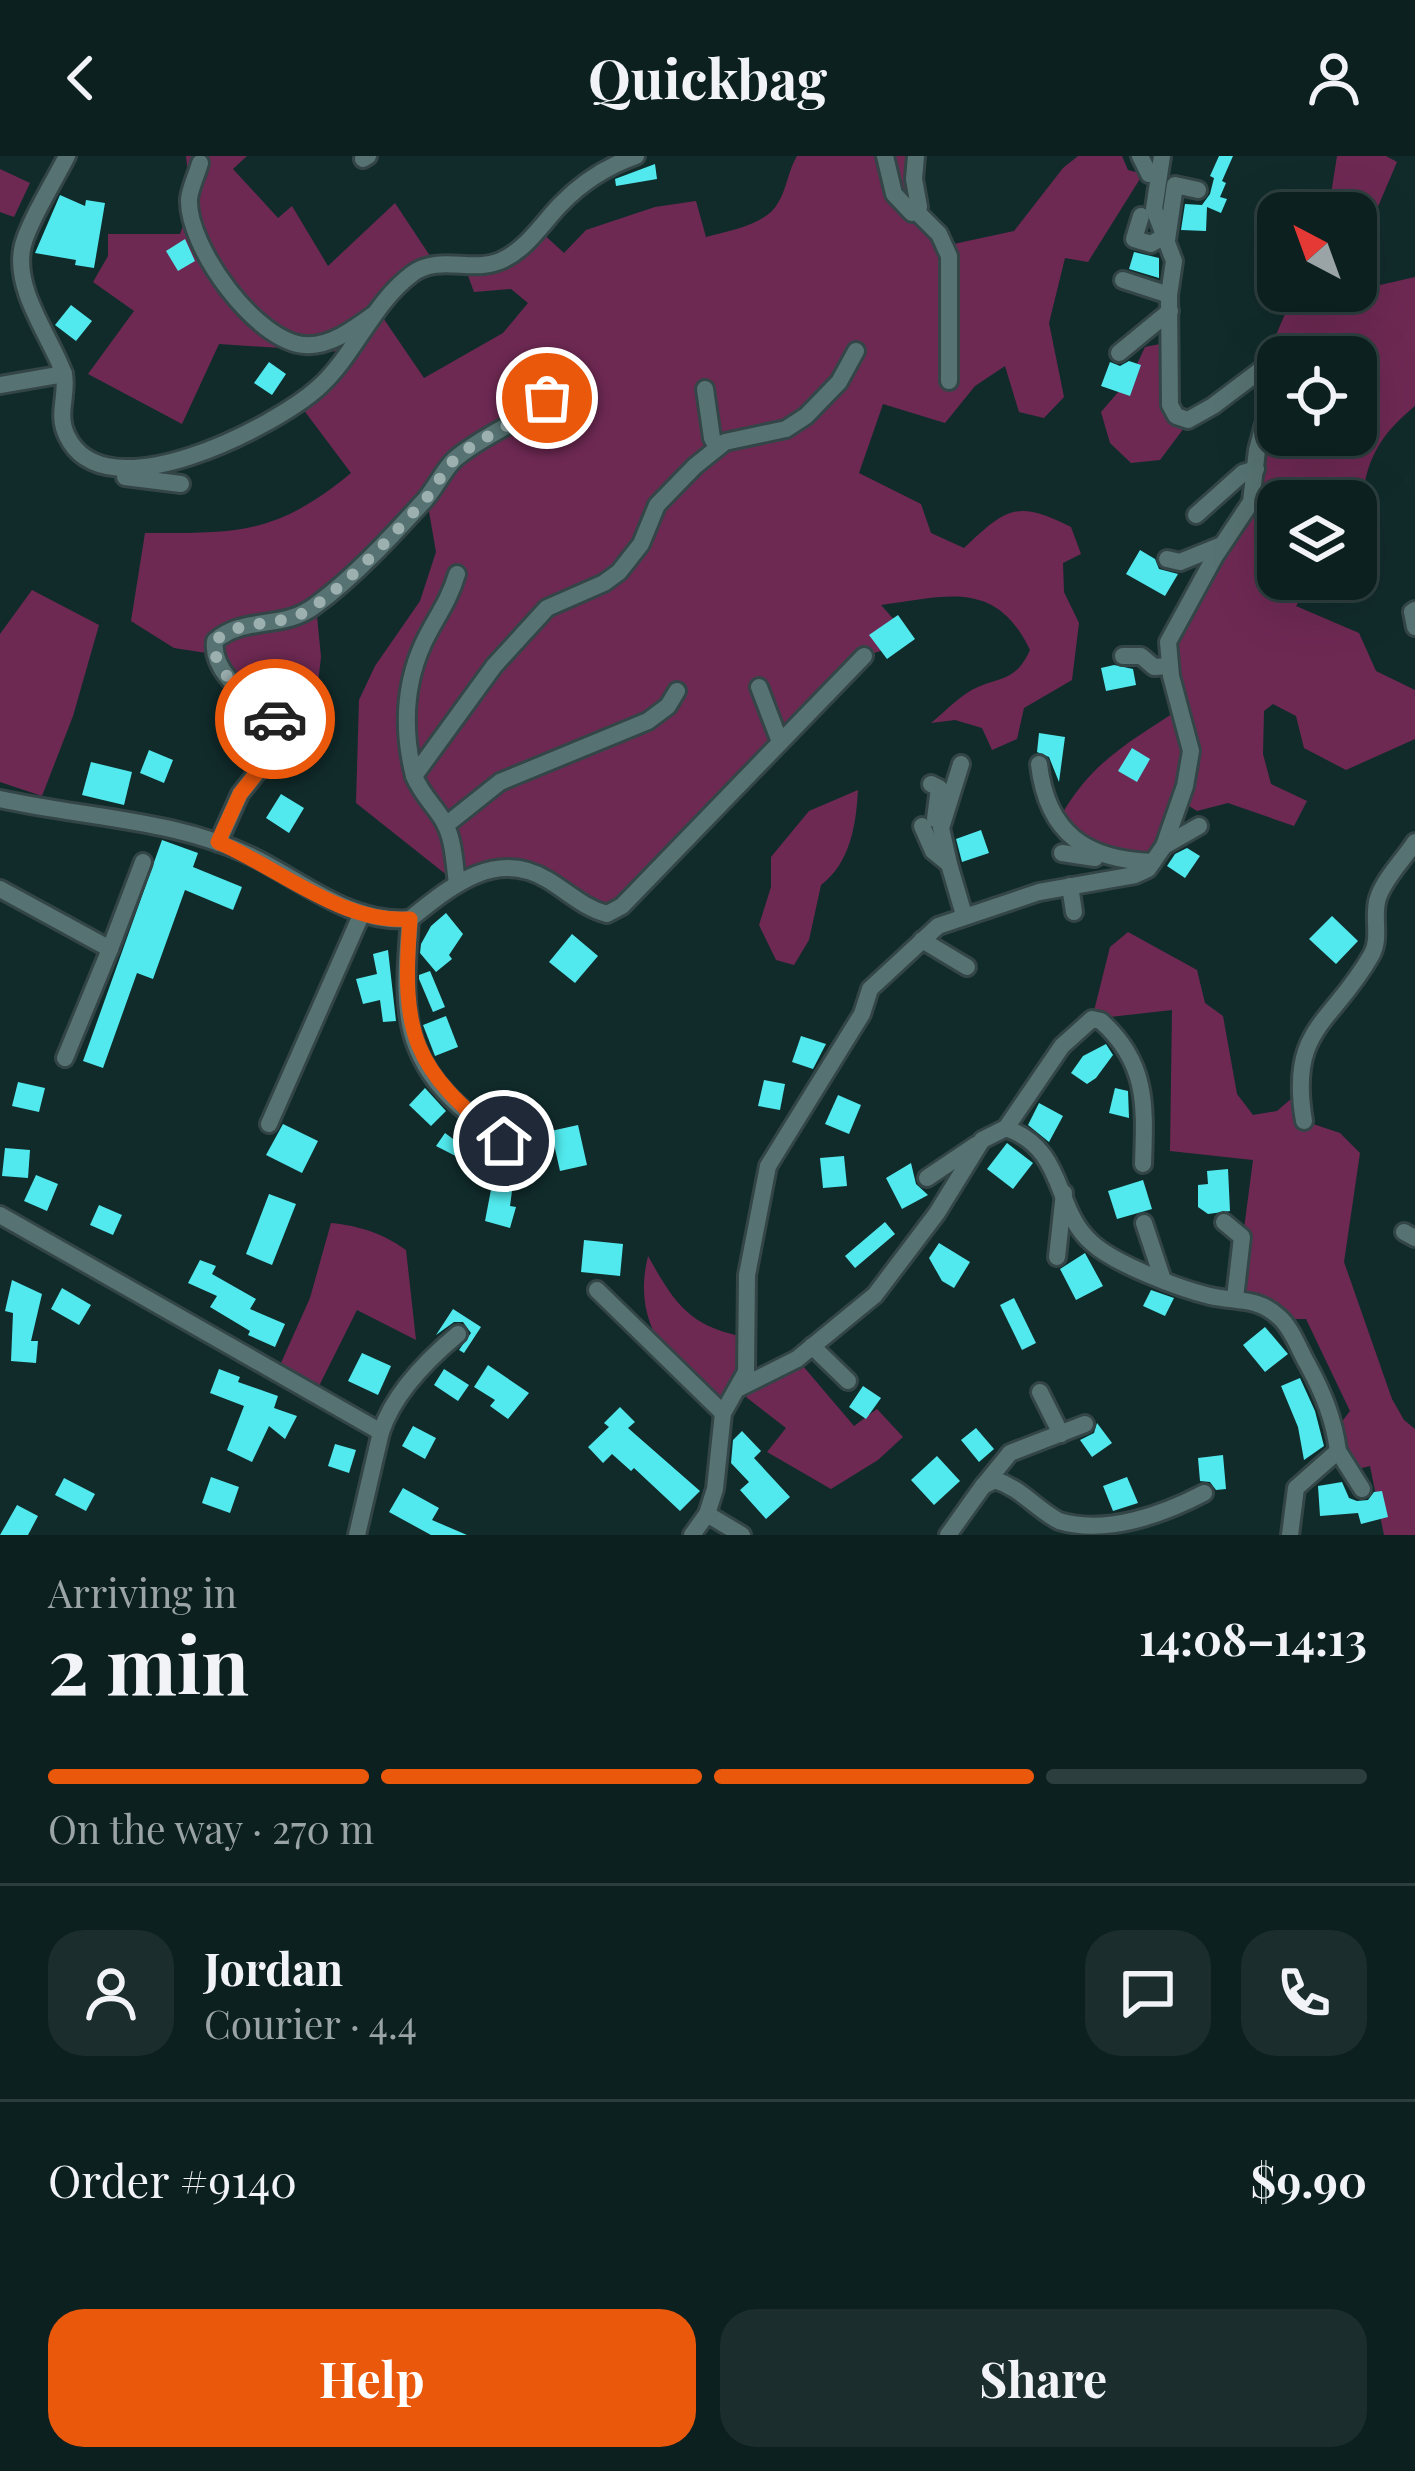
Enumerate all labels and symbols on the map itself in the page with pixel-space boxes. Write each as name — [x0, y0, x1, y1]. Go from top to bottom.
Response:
north arrow — [1257, 192, 1377, 312]
pin — [496, 347, 598, 449]
courier — [215, 659, 335, 779]
pin — [453, 1090, 555, 1192]

